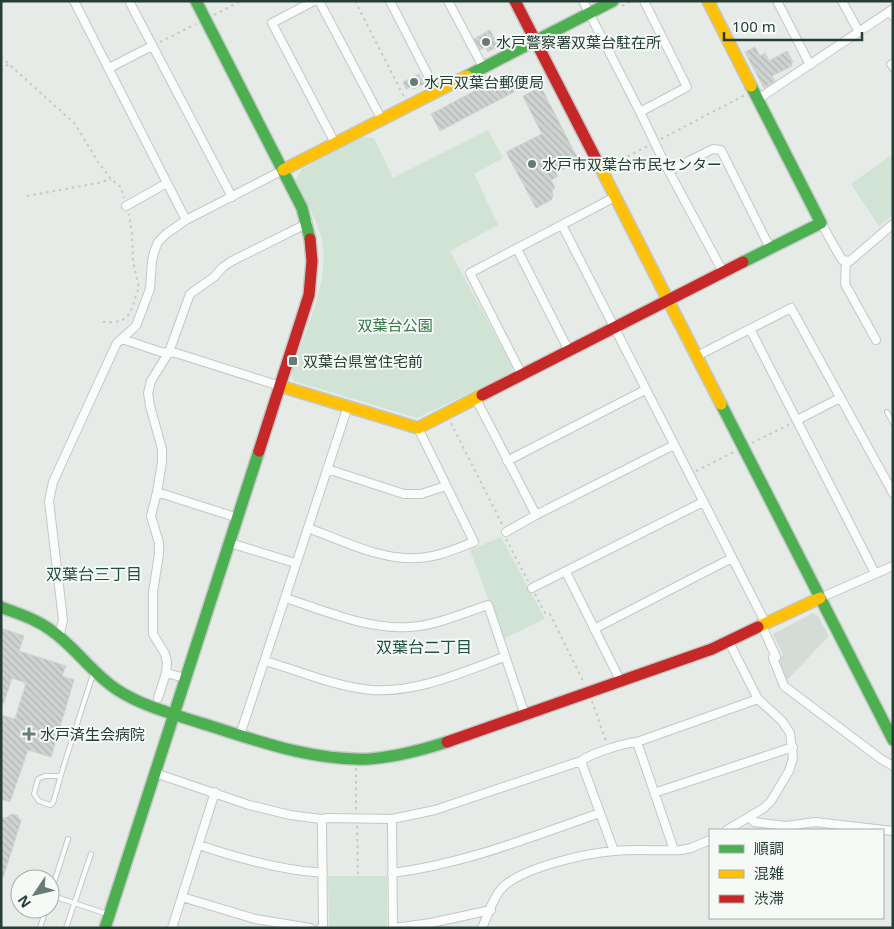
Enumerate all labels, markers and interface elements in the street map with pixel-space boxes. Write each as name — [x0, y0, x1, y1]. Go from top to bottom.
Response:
scale bar — [724, 10, 862, 42]
text: 100 m — [732, 16, 776, 36]
place label: 水戸警察署双葉台駐在所 — [496, 32, 661, 52]
marker: 水戸警察署双葉台駐在所 — [480, 36, 492, 48]
place label: 水戸双葉台郵便局 — [424, 72, 544, 92]
marker: 水戸双葉台郵便局 — [408, 76, 420, 88]
place label: 水戸市双葉台市民センター — [542, 154, 722, 174]
marker: 水戸市双葉台市民センター — [526, 158, 538, 170]
park label: 双葉台公園 — [357, 315, 433, 335]
place label: 双葉台県営住宅前 — [303, 351, 423, 371]
marker: 双葉台県営住宅前 — [287, 355, 299, 367]
district label: 双葉台三丁目 — [46, 563, 142, 585]
district label: 双葉台二丁目 — [376, 636, 472, 658]
place label: 水戸済生会病院 — [40, 724, 145, 744]
marker: 水戸済生会病院 — [22, 727, 36, 741]
legend — [709, 829, 884, 919]
text: 順調 — [754, 838, 784, 858]
text: 混雑 — [754, 863, 784, 883]
north arrow — [10, 869, 60, 919]
text: 渋滞 — [754, 888, 784, 908]
text: N — [13, 892, 35, 912]

